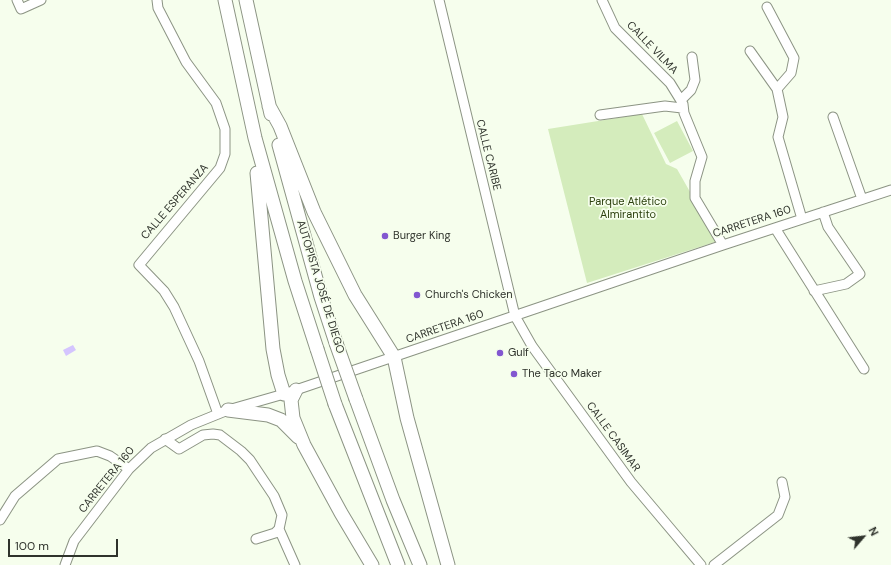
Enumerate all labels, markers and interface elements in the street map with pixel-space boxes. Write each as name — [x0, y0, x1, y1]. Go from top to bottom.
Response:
street label: CALLE VILMA — [624, 19, 680, 77]
street label: CALLE CARIBE — [473, 118, 503, 192]
street label: CALLE ESPERANZA — [139, 162, 211, 242]
park label: Parque Atlético Almirantito — [589, 195, 667, 221]
street label: CARRETERA 160 — [711, 203, 793, 241]
street label: AUTOPISTA JOSÉ DE DIEGO — [293, 219, 347, 355]
place label: Burger King — [393, 229, 451, 243]
marker: Burger King — [380, 231, 390, 241]
place label: Church's Chicken — [425, 288, 512, 302]
marker: Church's Chicken — [412, 290, 422, 300]
street label: CARRETERA 160 — [404, 308, 486, 346]
place label: Gulf — [508, 346, 529, 360]
marker: Gulf — [495, 348, 505, 358]
place label: The Taco Maker — [522, 367, 601, 381]
marker: The Taco Maker — [509, 369, 519, 379]
street label: CALLE CASIMAR — [583, 400, 643, 474]
street label: CARRETERA 160 — [76, 444, 138, 516]
north arrow — [843, 517, 883, 557]
text: N — [866, 525, 882, 538]
scale bar — [10, 531, 120, 557]
text: 100 m — [15, 538, 49, 554]

